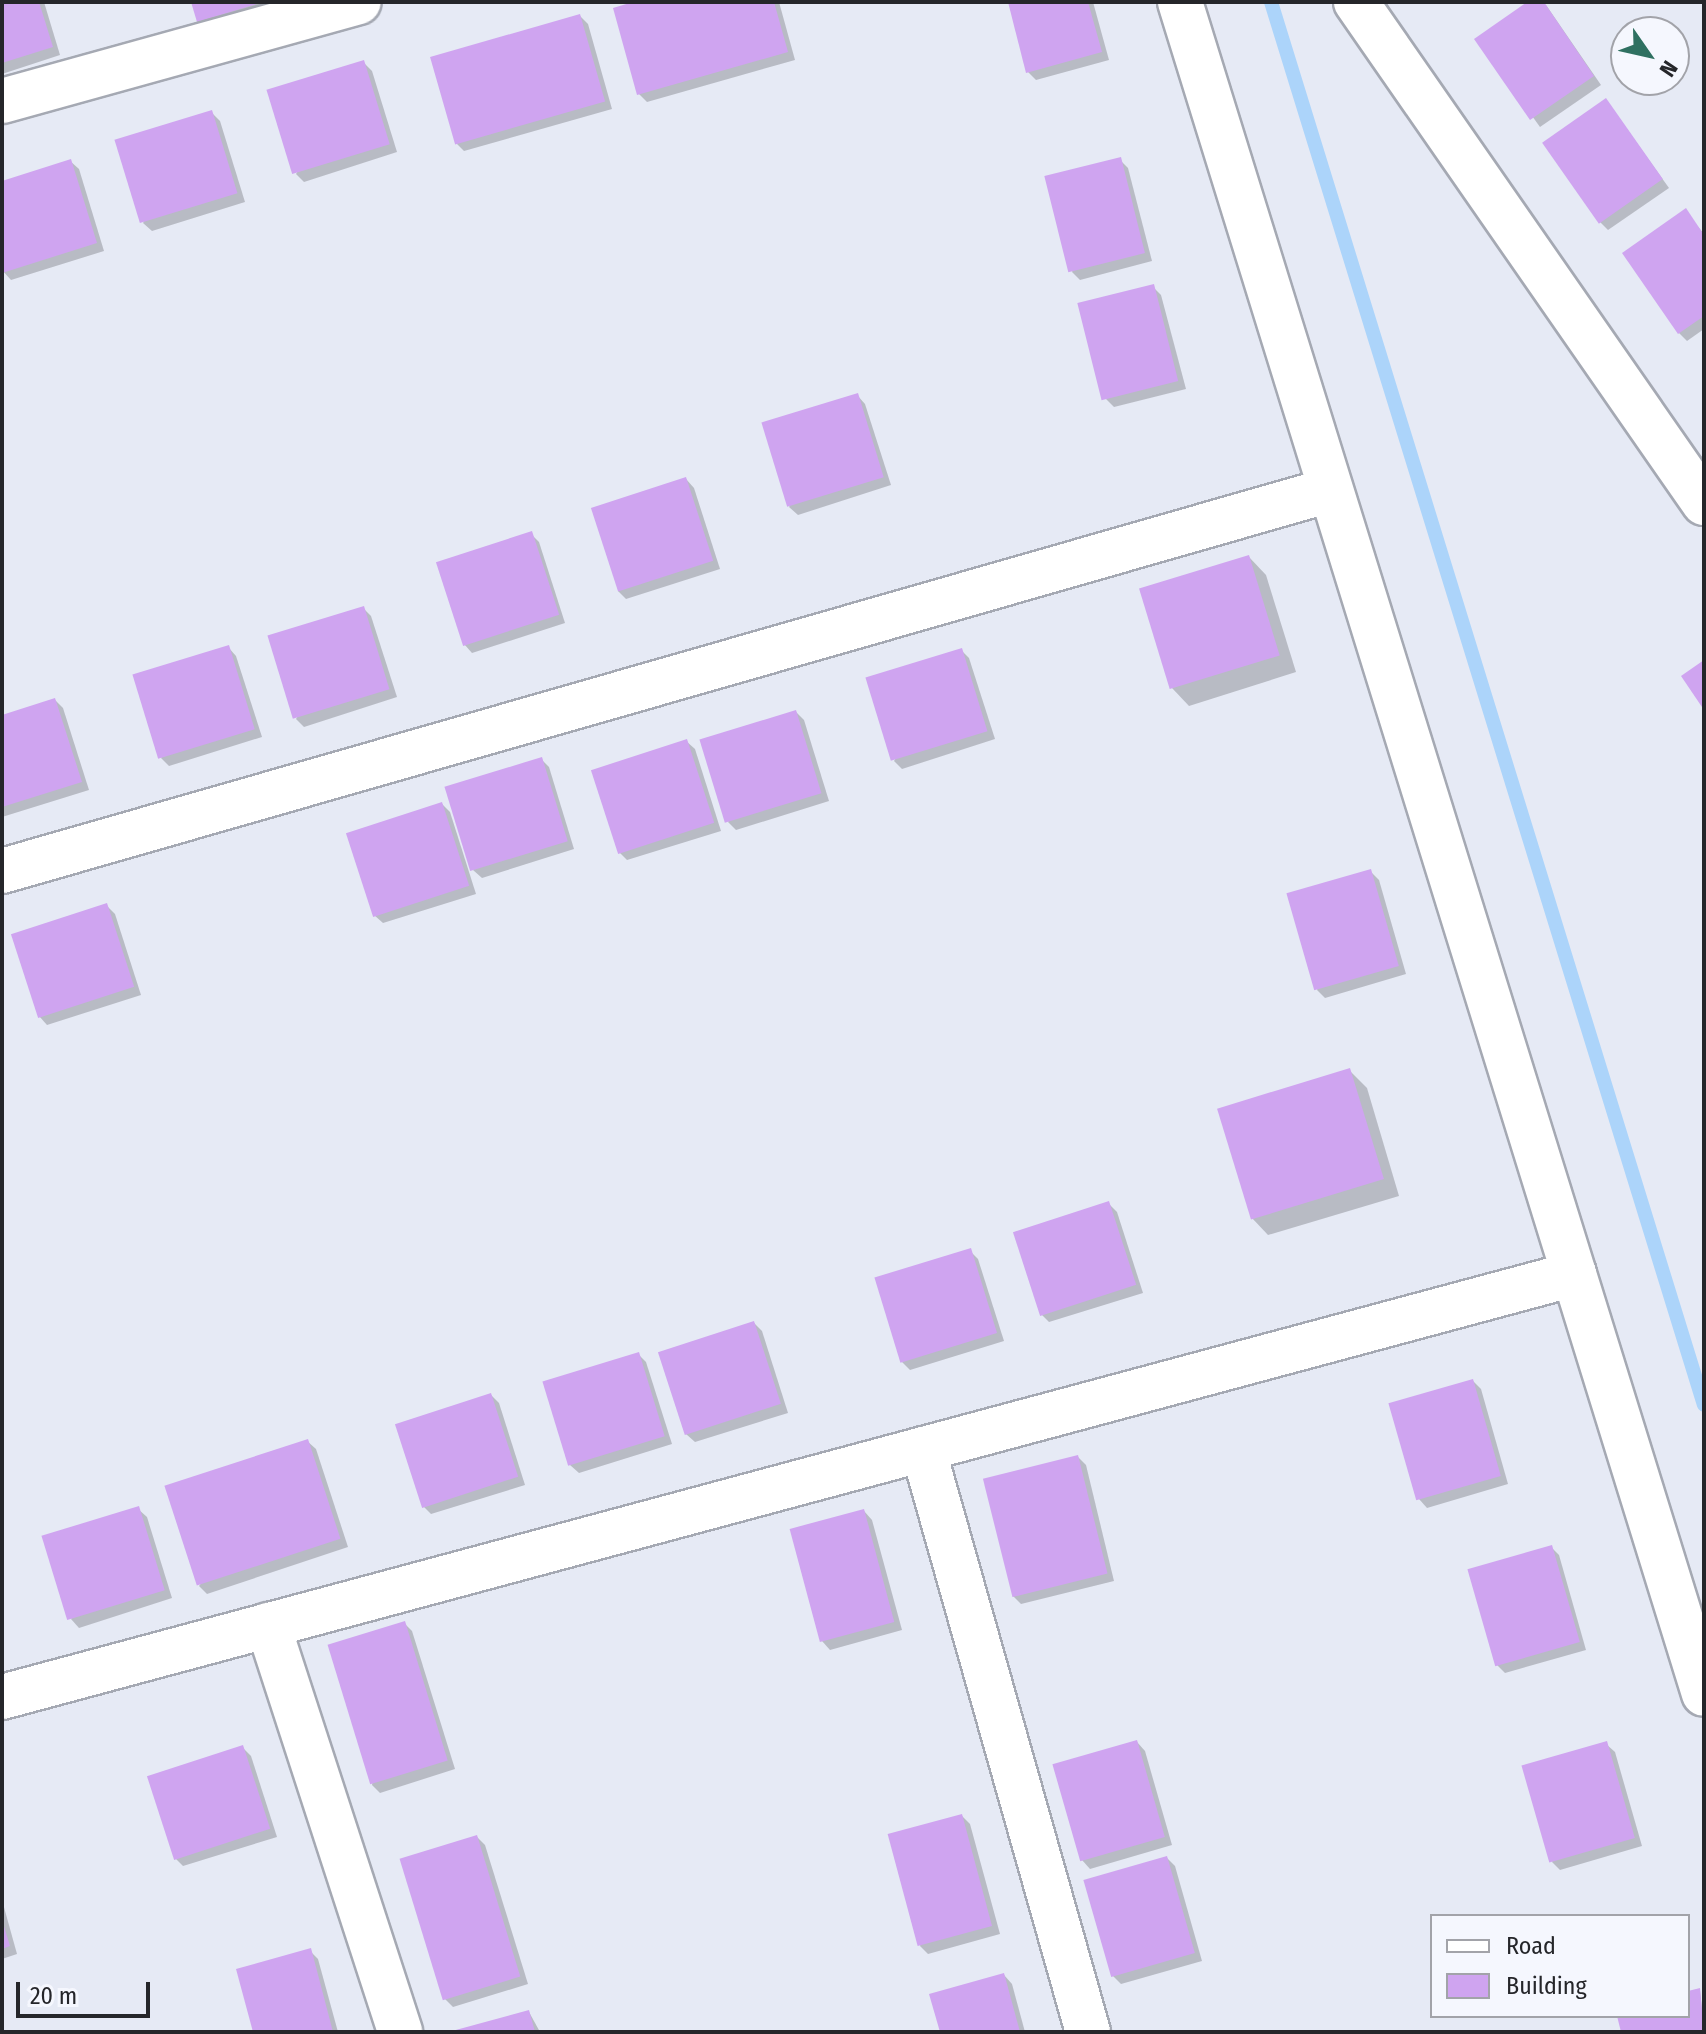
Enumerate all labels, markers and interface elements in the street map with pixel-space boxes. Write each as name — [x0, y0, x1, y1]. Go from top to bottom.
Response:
north arrow — [1610, 16, 1690, 96]
text: N — [1654, 56, 1684, 82]
legend — [1430, 1914, 1690, 2018]
text: Road — [1506, 1932, 1556, 1960]
scale bar — [20, 1966, 154, 2016]
text: Building — [1506, 1972, 1587, 2000]
text: 20 m — [30, 1982, 77, 2010]

